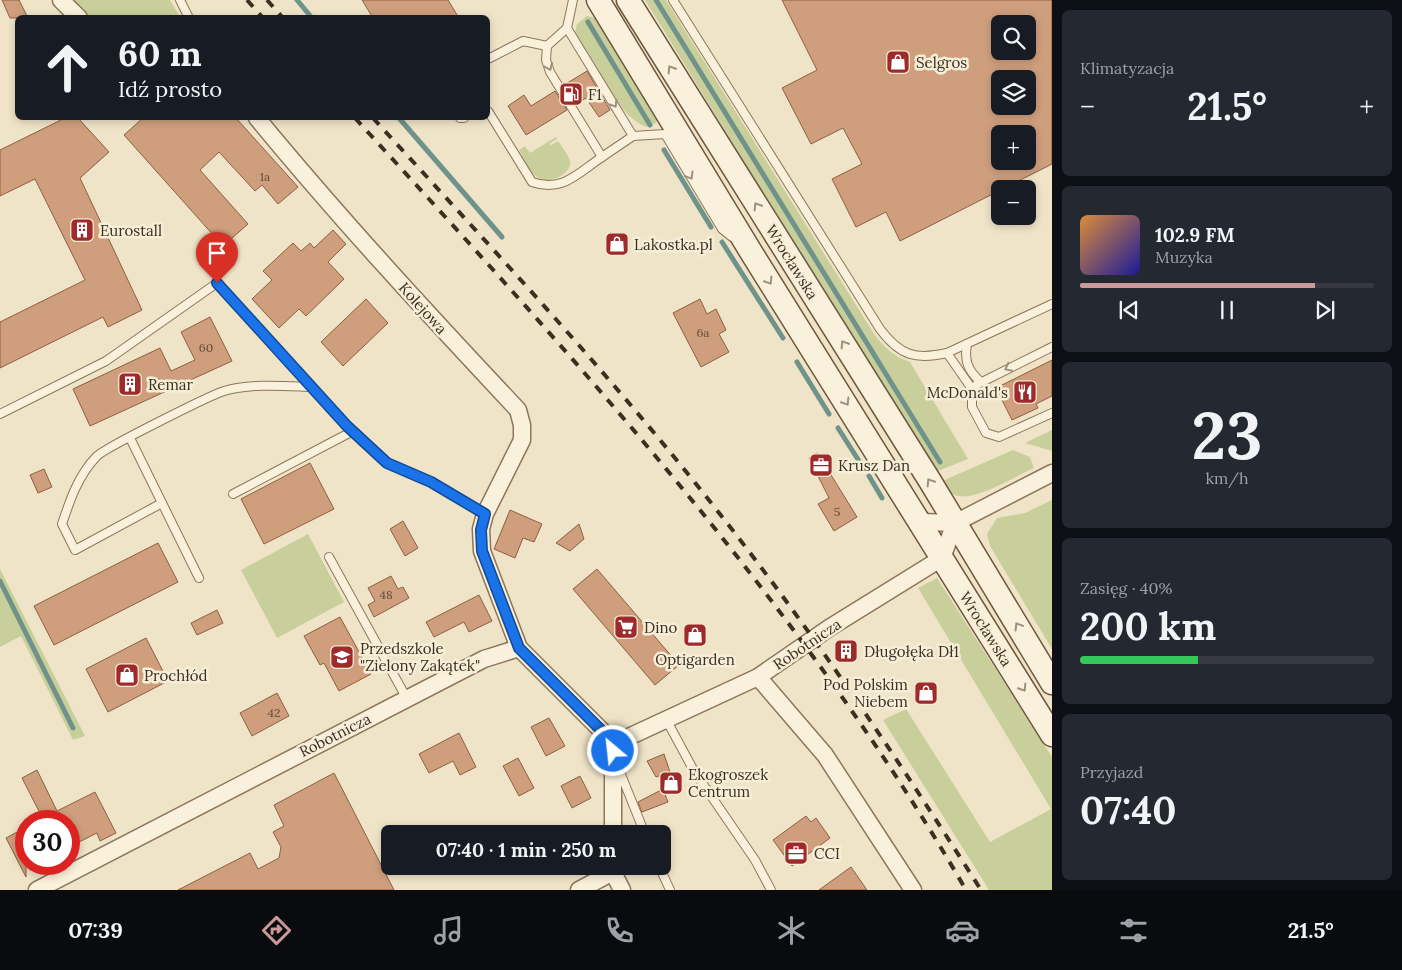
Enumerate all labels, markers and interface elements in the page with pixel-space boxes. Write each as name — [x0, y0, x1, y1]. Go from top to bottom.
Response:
map controls — [991, 15, 1036, 225]
button: search — [991, 15, 1036, 60]
text: 60 m — [118, 31, 202, 76]
icon: ahead — [35, 35, 100, 100]
shop icon: Selgros — [885, 49, 911, 75]
place label: Selgros — [916, 53, 967, 72]
text: Klimatyzacja — [1080, 58, 1174, 78]
one-way arrow — [543, 62, 554, 71]
one-way arrow — [668, 65, 677, 74]
button: layers — [991, 70, 1036, 115]
text: Idź prosto — [118, 75, 222, 103]
fuel station icon: F1 — [558, 81, 584, 107]
text: 21.5° — [1187, 82, 1267, 130]
place label: F1 — [588, 85, 602, 104]
text: − — [1080, 89, 1095, 125]
text: + — [1359, 89, 1374, 125]
one-way arrow — [607, 99, 617, 108]
button: + — [991, 125, 1036, 170]
house number: 1a — [260, 169, 270, 184]
one-way arrow — [684, 170, 694, 179]
button: − — [991, 180, 1036, 225]
one-way arrow — [754, 203, 764, 212]
building icon: Eurostall — [69, 217, 95, 243]
place label: Eurostall — [100, 221, 162, 240]
street label: Wrocławska — [762, 221, 823, 303]
text: 102.9 FM — [1155, 223, 1235, 247]
shop icon: Lakostka.pl — [604, 231, 630, 257]
pin — [196, 232, 238, 283]
place label: Lakostka.pl — [634, 235, 713, 254]
icon: arrive — [203, 239, 231, 267]
text: Muzyka — [1155, 247, 1213, 267]
one-way arrow — [763, 275, 773, 284]
street label: Kolejowa — [395, 278, 451, 338]
icon: previous — [1115, 296, 1143, 324]
icon: pause — [1213, 296, 1241, 324]
icon: next — [1311, 296, 1339, 324]
house number: 6a — [696, 325, 710, 340]
house number: 60 — [199, 340, 213, 355]
one-way arrow — [840, 340, 850, 349]
one-way arrow — [1005, 362, 1014, 372]
building icon: Remar — [117, 371, 143, 397]
place label: Remar — [148, 375, 194, 394]
restaurant icon: McDonald's — [1012, 379, 1038, 405]
place label: McDonald's — [927, 383, 1008, 402]
text: 23 — [1191, 394, 1263, 477]
one-way arrow — [839, 397, 849, 406]
office icon: Krusz Dan — [808, 452, 834, 478]
place label: Krusz Dan — [838, 456, 910, 475]
text: km/h — [1205, 468, 1249, 488]
one-way arrow — [927, 478, 936, 487]
house number: 5 — [834, 504, 840, 519]
text: Zasięg · 40% — [1080, 578, 1172, 598]
house number: 48 — [379, 587, 393, 602]
street label: Wrocławska — [956, 588, 1017, 670]
text: 200 km — [1080, 602, 1216, 650]
supermarket icon: Dino — [613, 614, 639, 640]
street label: Robotnicza — [769, 614, 845, 674]
place label: Dino — [644, 618, 677, 637]
shop icon: Optigarden — [682, 622, 708, 648]
one-way arrow — [1014, 623, 1024, 632]
building icon: Długołęka Dł1 — [833, 638, 859, 664]
place label: Przedszkole "Zielony Zakątek" — [360, 639, 480, 675]
place label: Długołęka Dł1 — [864, 642, 959, 661]
school or university icon: Przedszkole "Zielony Zakątek" — [329, 644, 355, 670]
place label: Optigarden — [655, 650, 735, 669]
shop icon: Prochłód — [114, 662, 140, 688]
place label: Prochłód — [144, 666, 208, 685]
place label: Pod Polskim Niebem — [823, 675, 908, 711]
shop icon: Pod Polskim Niebem — [913, 680, 939, 706]
one-way arrow — [1017, 683, 1026, 692]
house number: 42 — [268, 705, 280, 720]
street label: Robotnicza — [296, 709, 374, 761]
position arrow — [586, 724, 638, 776]
text: Przyjazd — [1080, 762, 1143, 782]
place label: Ekogroszek Centrum — [688, 765, 768, 801]
shop icon: Ekogroszek Centrum — [658, 770, 684, 796]
text: 07:40 — [1080, 786, 1176, 834]
speed limit sign: 30 — [15, 810, 80, 875]
text: 07:40 · 1 min · 250 m — [436, 838, 616, 862]
office icon: CCI — [783, 840, 809, 866]
place label: CCI — [814, 844, 840, 863]
icon: directions — [259, 913, 294, 948]
icon: music — [431, 913, 466, 948]
icon: phone — [602, 913, 637, 948]
icon: climate — [774, 913, 809, 948]
icon: car — [945, 913, 980, 948]
icon: filters — [1116, 913, 1151, 948]
text: 07:39 — [68, 916, 123, 944]
text: 21.5° — [1288, 916, 1334, 944]

